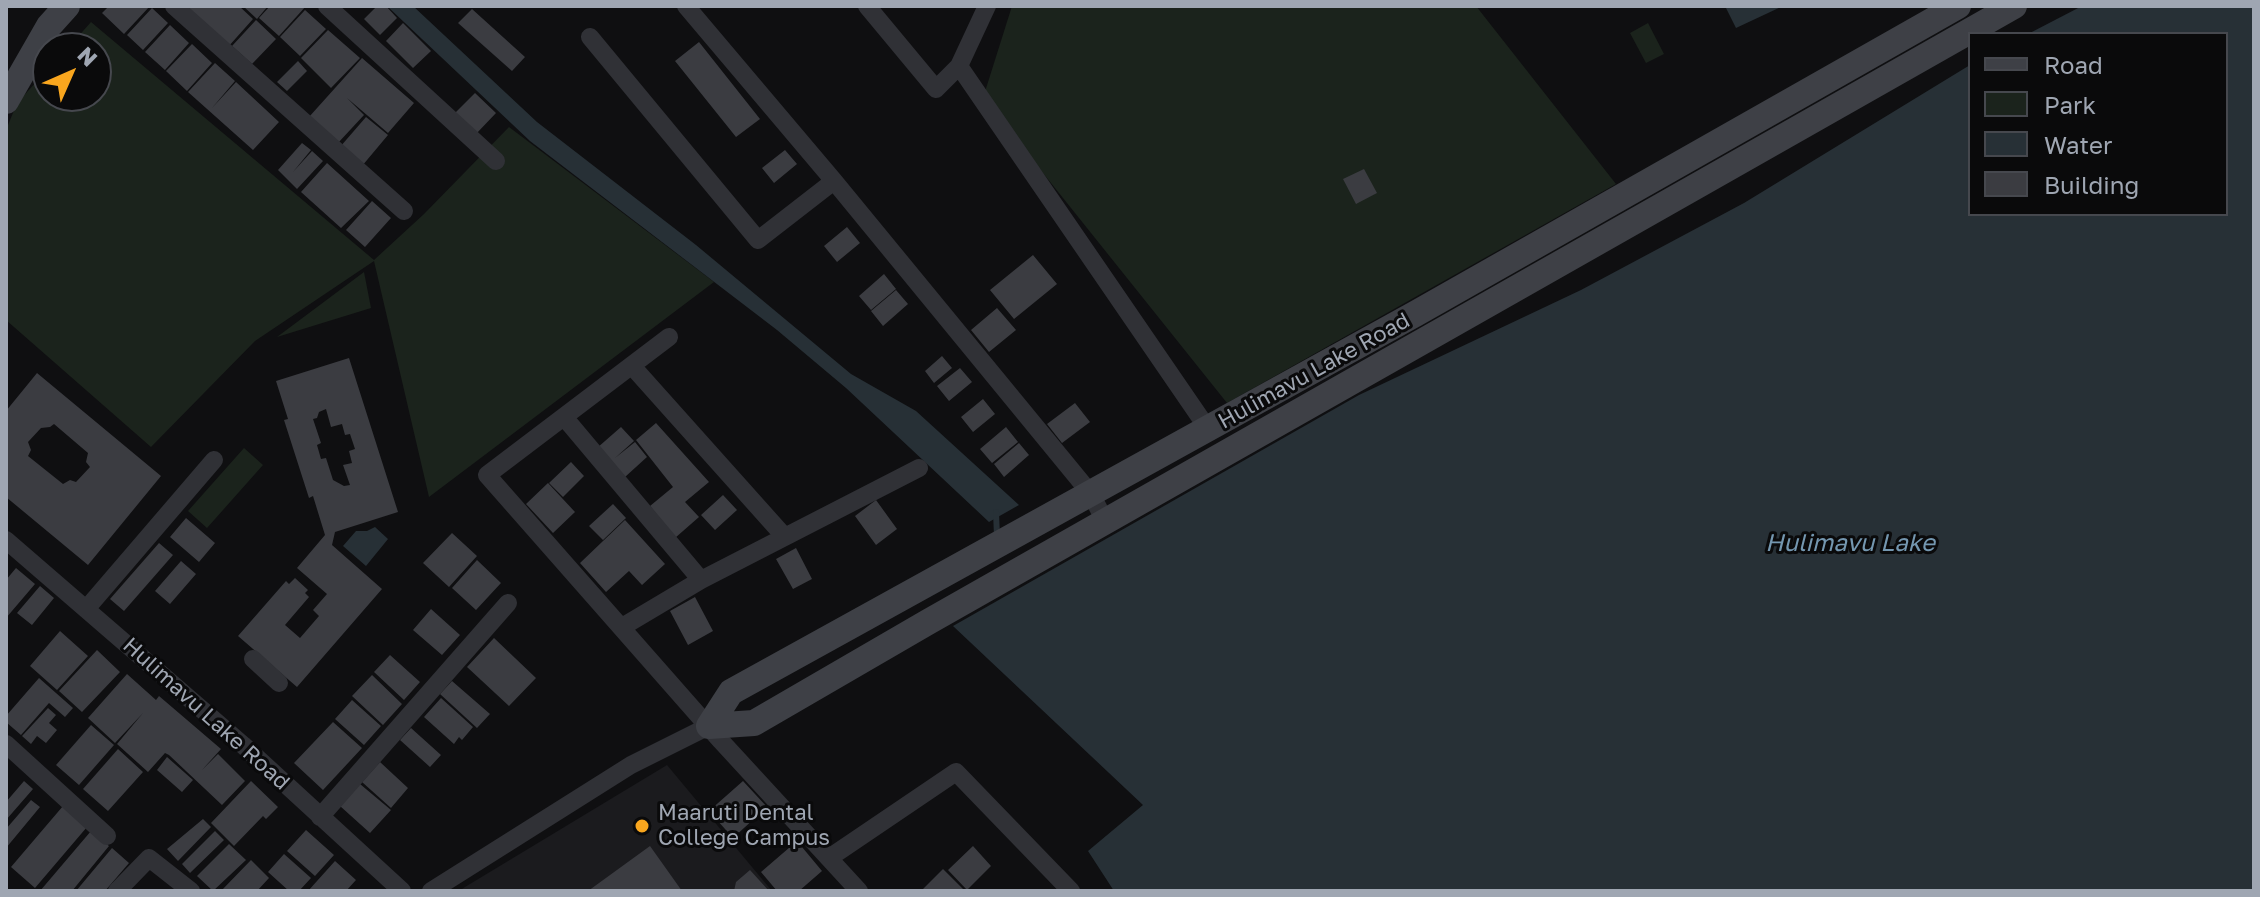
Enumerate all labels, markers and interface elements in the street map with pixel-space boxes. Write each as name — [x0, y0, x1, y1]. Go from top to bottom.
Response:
north arrow — [32, 32, 112, 112]
legend — [1968, 32, 2228, 216]
text: N — [72, 41, 103, 72]
text: Road — [2044, 50, 2103, 79]
text: Park — [2044, 90, 2096, 119]
text: Water — [2044, 130, 2112, 159]
text: Building — [2044, 170, 2139, 199]
street label: Hulimavu Lake Road — [1214, 307, 1414, 435]
water label: Hulimavu Lake — [1765, 529, 1935, 557]
street label: Hulimavu Lake Road — [117, 632, 295, 796]
place label: Maaruti Dental College Campus — [658, 800, 830, 852]
marker: Maaruti Dental College Campus — [633, 817, 651, 835]

